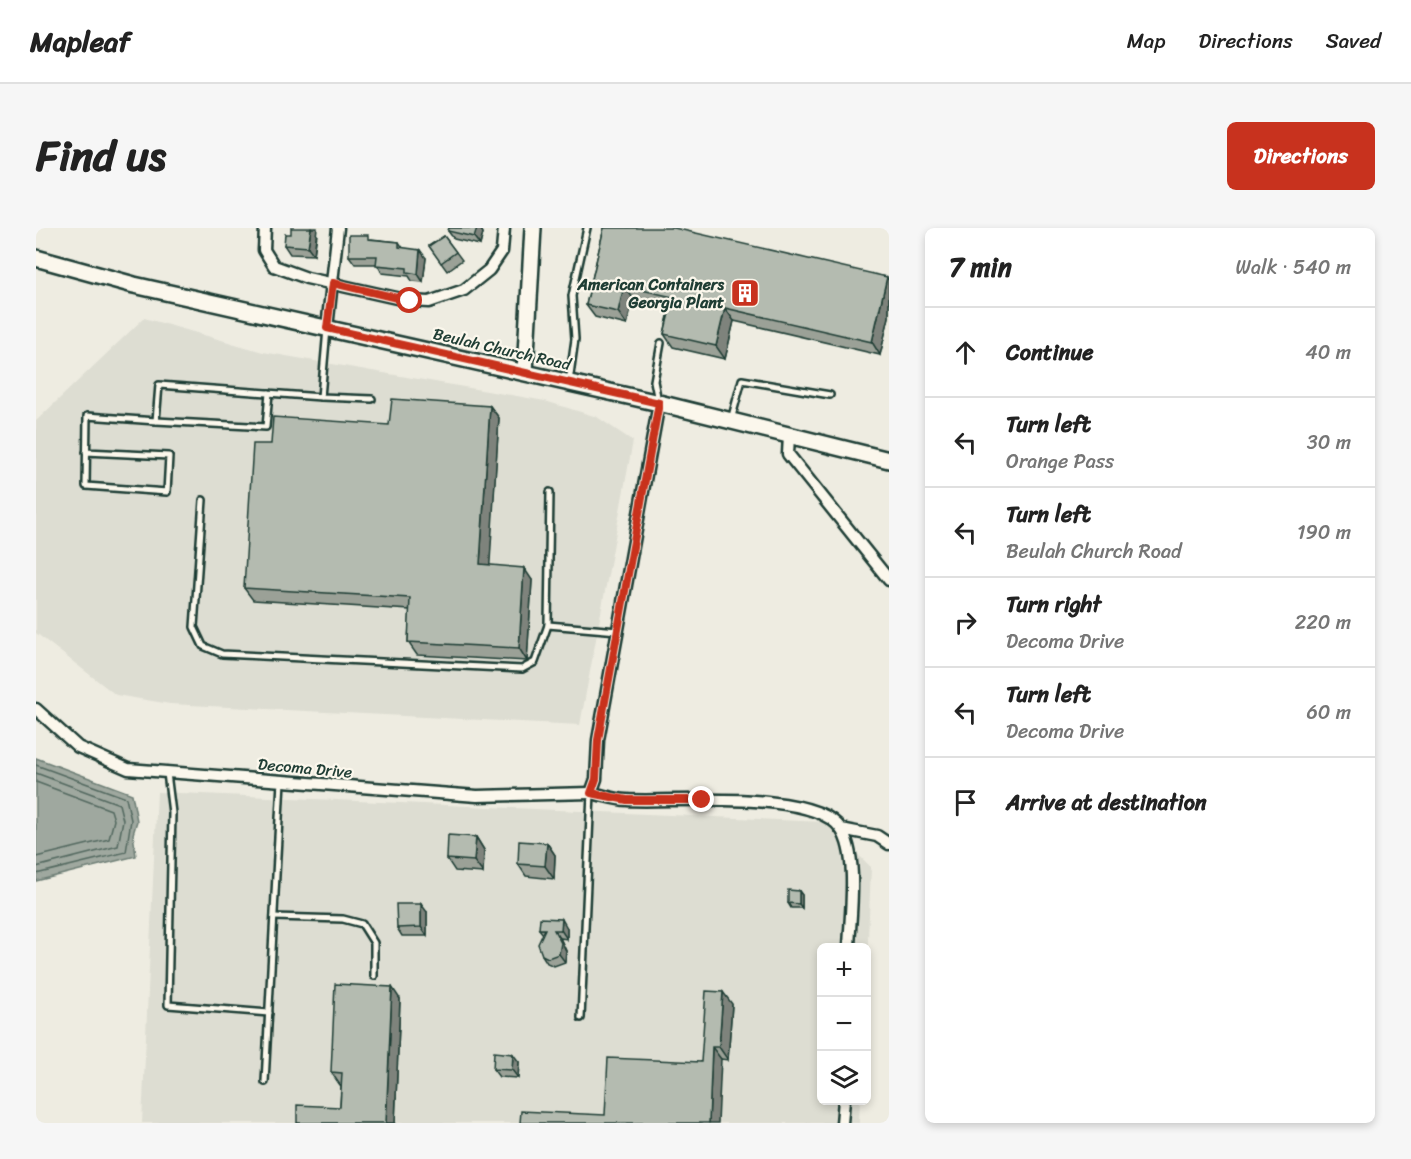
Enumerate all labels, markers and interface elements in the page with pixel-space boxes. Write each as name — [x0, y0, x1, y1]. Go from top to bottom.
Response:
text: Mapleaf — [30, 17, 130, 66]
text: Map — [1127, 22, 1165, 60]
text: Directions — [1198, 22, 1293, 60]
text: Saved — [1326, 22, 1381, 60]
text: Find us — [36, 119, 166, 193]
button: Directions — [1227, 122, 1375, 190]
text: 7 min — [949, 244, 1012, 290]
text: Walk · 540 m — [1236, 250, 1351, 285]
place label: American Containers Georgia Plant — [577, 270, 724, 317]
building icon: American Containers Georgia Plant — [729, 277, 761, 309]
route start — [396, 287, 422, 313]
street label: Beulah Church Road — [430, 319, 575, 379]
text: Continue — [1006, 333, 1094, 372]
text: 40 m — [1305, 335, 1351, 370]
icon: ahead — [949, 336, 982, 369]
text: Turn left — [1006, 405, 1091, 444]
text: 30 m — [1307, 425, 1351, 460]
icon: left — [949, 426, 982, 459]
text: Orange Pass — [1006, 444, 1114, 479]
text: Turn left — [1006, 495, 1091, 534]
text: 190 m — [1297, 515, 1351, 550]
icon: left — [949, 516, 982, 549]
text: Beulah Church Road — [1006, 534, 1181, 569]
text: Turn right — [1006, 585, 1101, 624]
text: 220 m — [1295, 605, 1351, 640]
icon: right — [949, 606, 982, 639]
text: Decoma Drive — [1006, 624, 1124, 659]
text: Turn left — [1006, 675, 1091, 714]
text: 60 m — [1306, 695, 1351, 730]
icon: left — [949, 696, 982, 729]
text: Decoma Drive — [1006, 714, 1124, 749]
street label: Decoma Drive — [257, 749, 353, 787]
text: Arrive at destination — [1006, 783, 1207, 822]
route end — [688, 786, 714, 812]
icon: arrive — [949, 786, 982, 819]
map controls — [817, 943, 871, 1105]
button: + — [817, 943, 871, 997]
button: − — [817, 997, 871, 1051]
button: layers — [817, 1051, 871, 1105]

